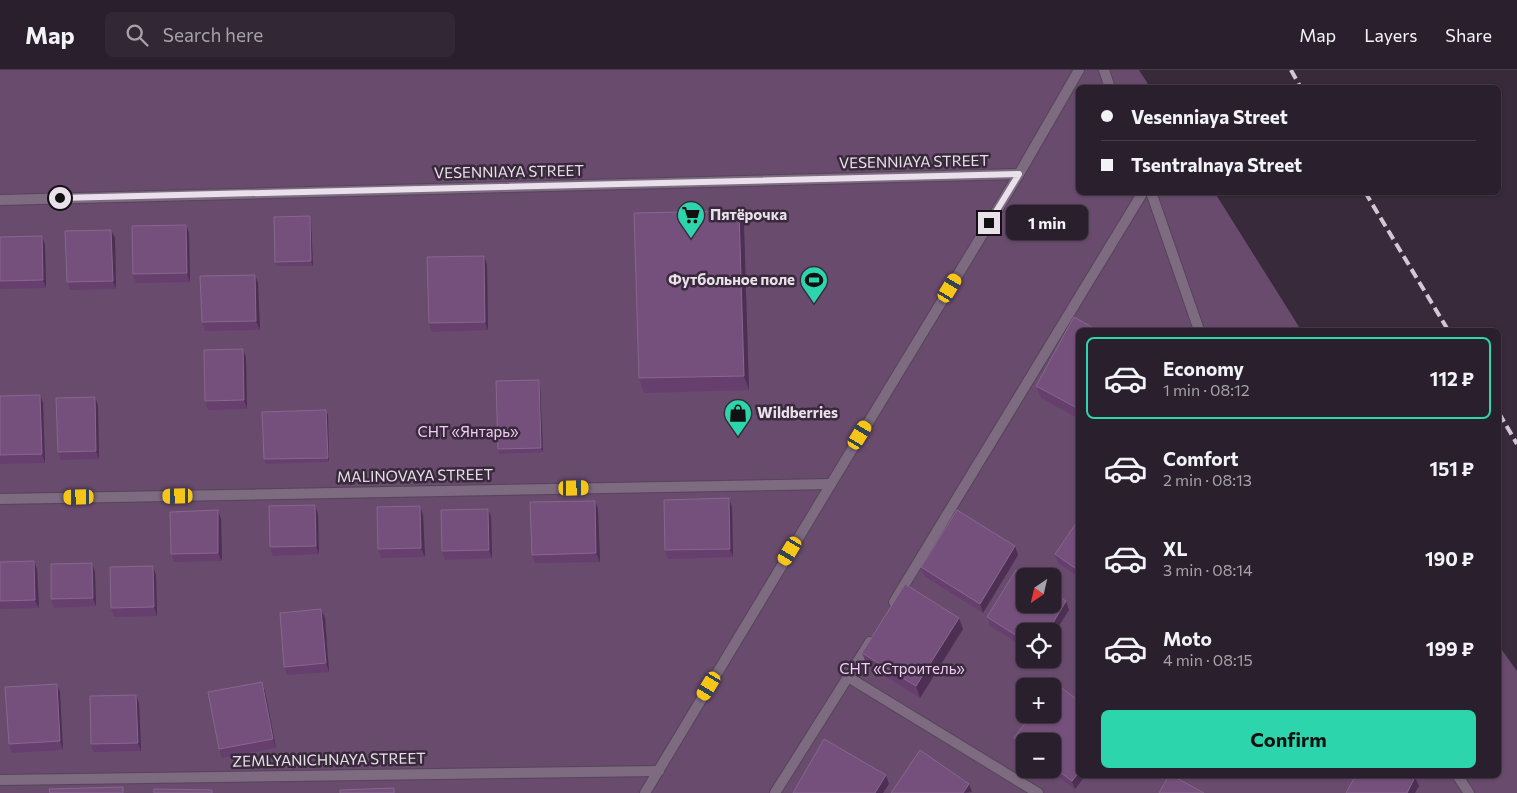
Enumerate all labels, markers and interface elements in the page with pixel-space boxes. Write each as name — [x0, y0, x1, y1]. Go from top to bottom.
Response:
search box — [105, 12, 455, 57]
text: Map — [25, 20, 75, 49]
icon: search — [123, 21, 151, 49]
text: Search here — [163, 23, 263, 46]
text: Map — [1299, 24, 1336, 46]
text: Layers — [1364, 24, 1417, 46]
text: Share — [1445, 24, 1492, 46]
text: Vesenniaya Street — [1131, 105, 1288, 128]
street label: VESENNIAYA STREET — [839, 151, 990, 171]
text: Tsentralnaya Street — [1131, 153, 1302, 176]
street label: VESENNIAYA STREET — [434, 161, 585, 181]
route start — [49, 187, 71, 209]
supermarket icon: Пятёрочка — [676, 200, 706, 239]
place label: Пятёрочка — [710, 205, 787, 223]
callout: 1 min — [1006, 206, 1089, 240]
route end — [978, 212, 1000, 234]
text: 1 min — [1028, 213, 1066, 232]
sports icon: Футбольное поле — [799, 265, 829, 304]
place label: Футбольное поле — [668, 270, 795, 288]
car — [935, 271, 964, 305]
icon: car — [1103, 356, 1148, 401]
text: Economy — [1163, 357, 1244, 380]
text: 112 ₽ — [1430, 367, 1474, 390]
text: 1 min · 08:12 — [1163, 380, 1250, 399]
shop icon: Wildberries — [723, 398, 753, 437]
place label: Wildberries — [757, 403, 838, 421]
car — [845, 418, 874, 452]
park label: СНТ «Янтарь» — [418, 422, 519, 440]
icon: car — [1103, 446, 1148, 491]
text: Comfort — [1163, 447, 1239, 470]
text: 151 ₽ — [1430, 457, 1474, 480]
street label: MALINOVAYA STREET — [337, 465, 494, 485]
text: 2 min · 08:13 — [1163, 470, 1252, 489]
car — [558, 480, 589, 496]
car — [162, 488, 193, 504]
car — [63, 489, 94, 505]
car — [775, 534, 804, 568]
icon: car — [1103, 536, 1148, 581]
text: XL — [1163, 537, 1188, 560]
text: 190 ₽ — [1425, 547, 1474, 570]
text: 3 min · 08:14 — [1163, 560, 1253, 579]
north arrow — [1016, 568, 1061, 612]
map controls — [1016, 568, 1061, 778]
button: locate — [1016, 623, 1061, 668]
icon: car — [1103, 626, 1148, 671]
text: Moto — [1163, 627, 1212, 650]
text: 199 ₽ — [1426, 637, 1474, 660]
text: 4 min · 08:15 — [1163, 650, 1253, 669]
park label: СНТ «Строитель» — [839, 659, 965, 677]
car — [694, 669, 723, 703]
button: + — [1016, 678, 1061, 723]
button: Confirm — [1101, 710, 1476, 768]
button: − — [1016, 733, 1061, 778]
street label: ZEMLYANICHNAYA STREET — [232, 748, 426, 770]

